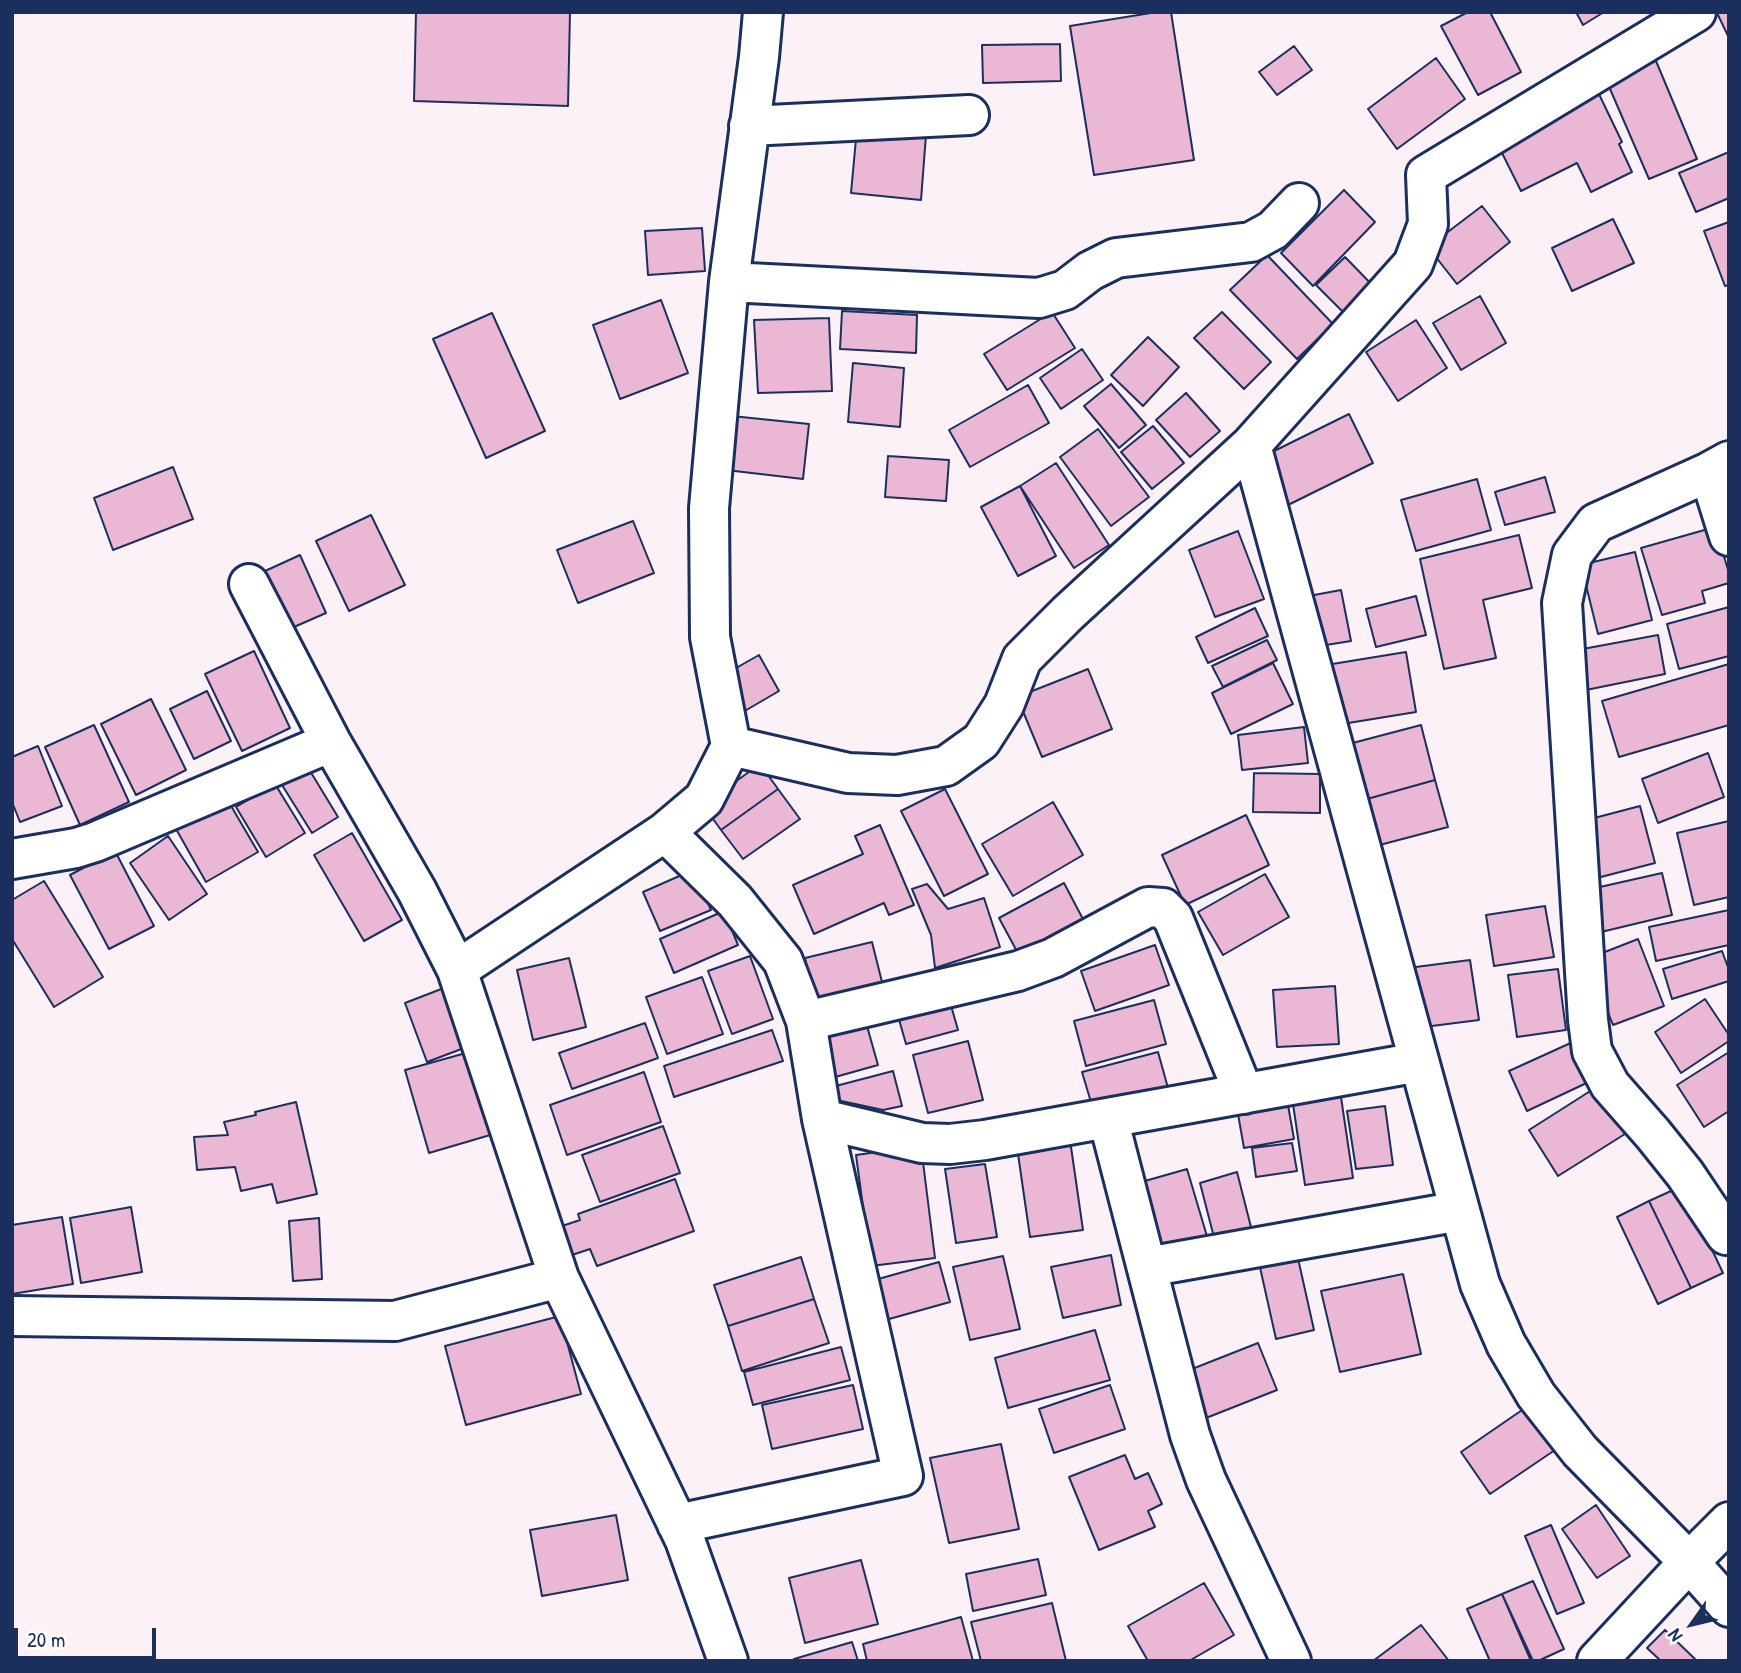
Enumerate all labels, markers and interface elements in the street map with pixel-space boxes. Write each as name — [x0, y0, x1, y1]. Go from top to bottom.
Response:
north arrow — [1657, 1589, 1727, 1659]
scale bar — [18, 1614, 159, 1658]
text: N — [1661, 1624, 1688, 1647]
text: 20 m — [27, 1625, 65, 1654]

